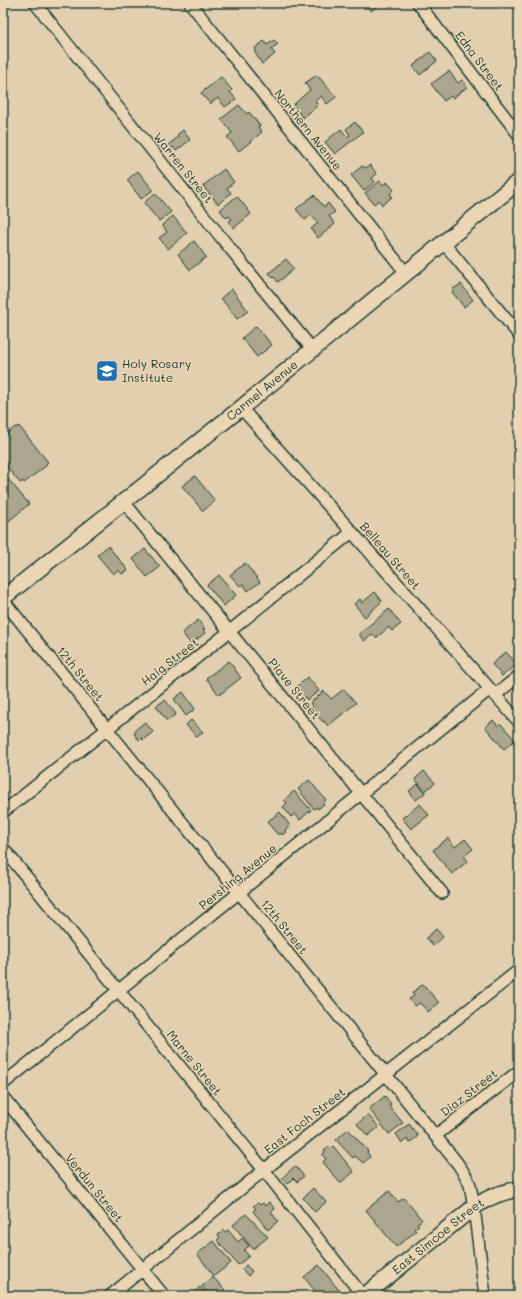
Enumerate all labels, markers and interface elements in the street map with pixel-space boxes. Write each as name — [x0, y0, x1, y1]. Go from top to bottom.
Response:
street label: Edna Street — [452, 27, 507, 93]
street label: Northern Avenue — [271, 86, 346, 173]
street label: Warren Street — [150, 129, 217, 206]
place label: Holy Rosary Institute — [122, 355, 191, 385]
street label: Carmel Avenue — [223, 356, 301, 424]
school or university icon: Holy Rosary Institute — [94, 358, 120, 384]
street label: Belleau Street — [357, 518, 424, 592]
street label: Haig Street — [137, 634, 201, 689]
street label: 12th Street — [54, 643, 108, 704]
street label: Piave Street — [265, 654, 324, 722]
street label: Pershing Avenue — [195, 840, 280, 913]
street label: 12th Street — [258, 896, 312, 957]
street label: Marne Street — [164, 1027, 226, 1098]
street label: Diaz Street — [437, 1065, 500, 1119]
street label: East Foch Street — [260, 1083, 348, 1157]
street label: Verdun Street — [62, 1150, 127, 1225]
street label: East Simcoe Street — [388, 1194, 486, 1277]

